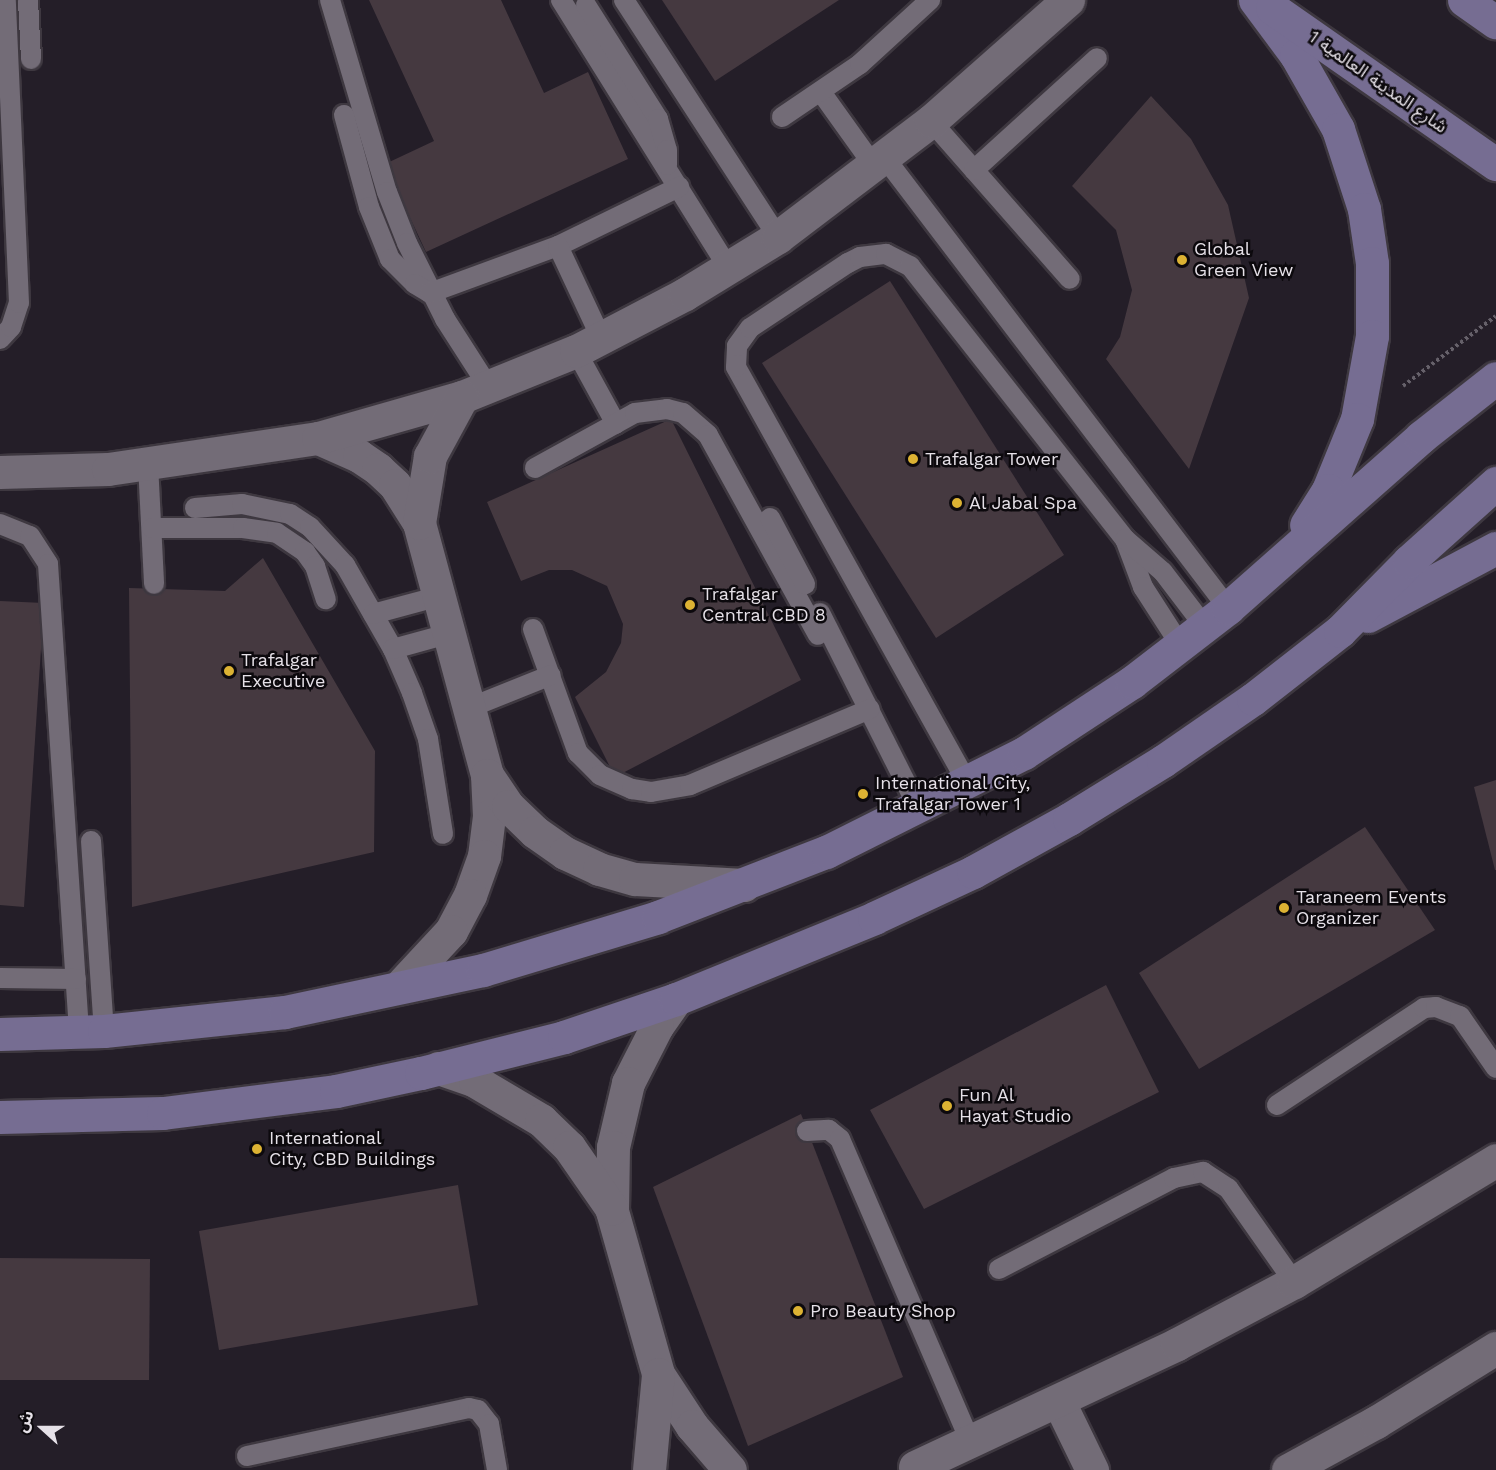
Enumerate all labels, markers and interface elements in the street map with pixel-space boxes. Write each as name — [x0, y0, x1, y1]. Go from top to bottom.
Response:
street label: شارع المدينة العالمية 1 — [1305, 26, 1451, 138]
place label: Global Green View — [1194, 239, 1294, 282]
marker: Global Green View — [1175, 253, 1189, 267]
place label: Trafalgar Tower — [925, 448, 1059, 470]
marker: Trafalgar Tower — [906, 452, 920, 466]
place label: Al Jabal Spa — [969, 492, 1079, 514]
marker: Al Jabal Spa — [950, 496, 964, 510]
place label: Trafalgar Central CBD 8 — [702, 584, 827, 626]
marker: Trafalgar Central CBD 8 — [683, 598, 697, 612]
place label: Trafalgar Executive — [241, 650, 325, 692]
marker: Trafalgar Executive — [222, 664, 236, 678]
place label: International City, Trafalgar Tower 1 — [875, 773, 1031, 816]
marker: International City, Trafalgar Tower 1 — [856, 787, 870, 801]
place label: Taraneem Events Organizer — [1296, 887, 1446, 930]
marker: Taraneem Events Organizer — [1277, 901, 1291, 915]
place label: Fun Al Hayat Studio — [959, 1085, 1071, 1128]
marker: Fun Al Hayat Studio — [940, 1099, 954, 1113]
place label: International City, CBD Buildings — [269, 1128, 435, 1170]
marker: International City, CBD Buildings — [250, 1142, 264, 1156]
place label: Pro Beauty Shop — [810, 1300, 956, 1322]
marker: Pro Beauty Shop — [791, 1304, 805, 1318]
north arrow — [12, 1398, 72, 1458]
text: ش — [12, 1408, 38, 1435]

